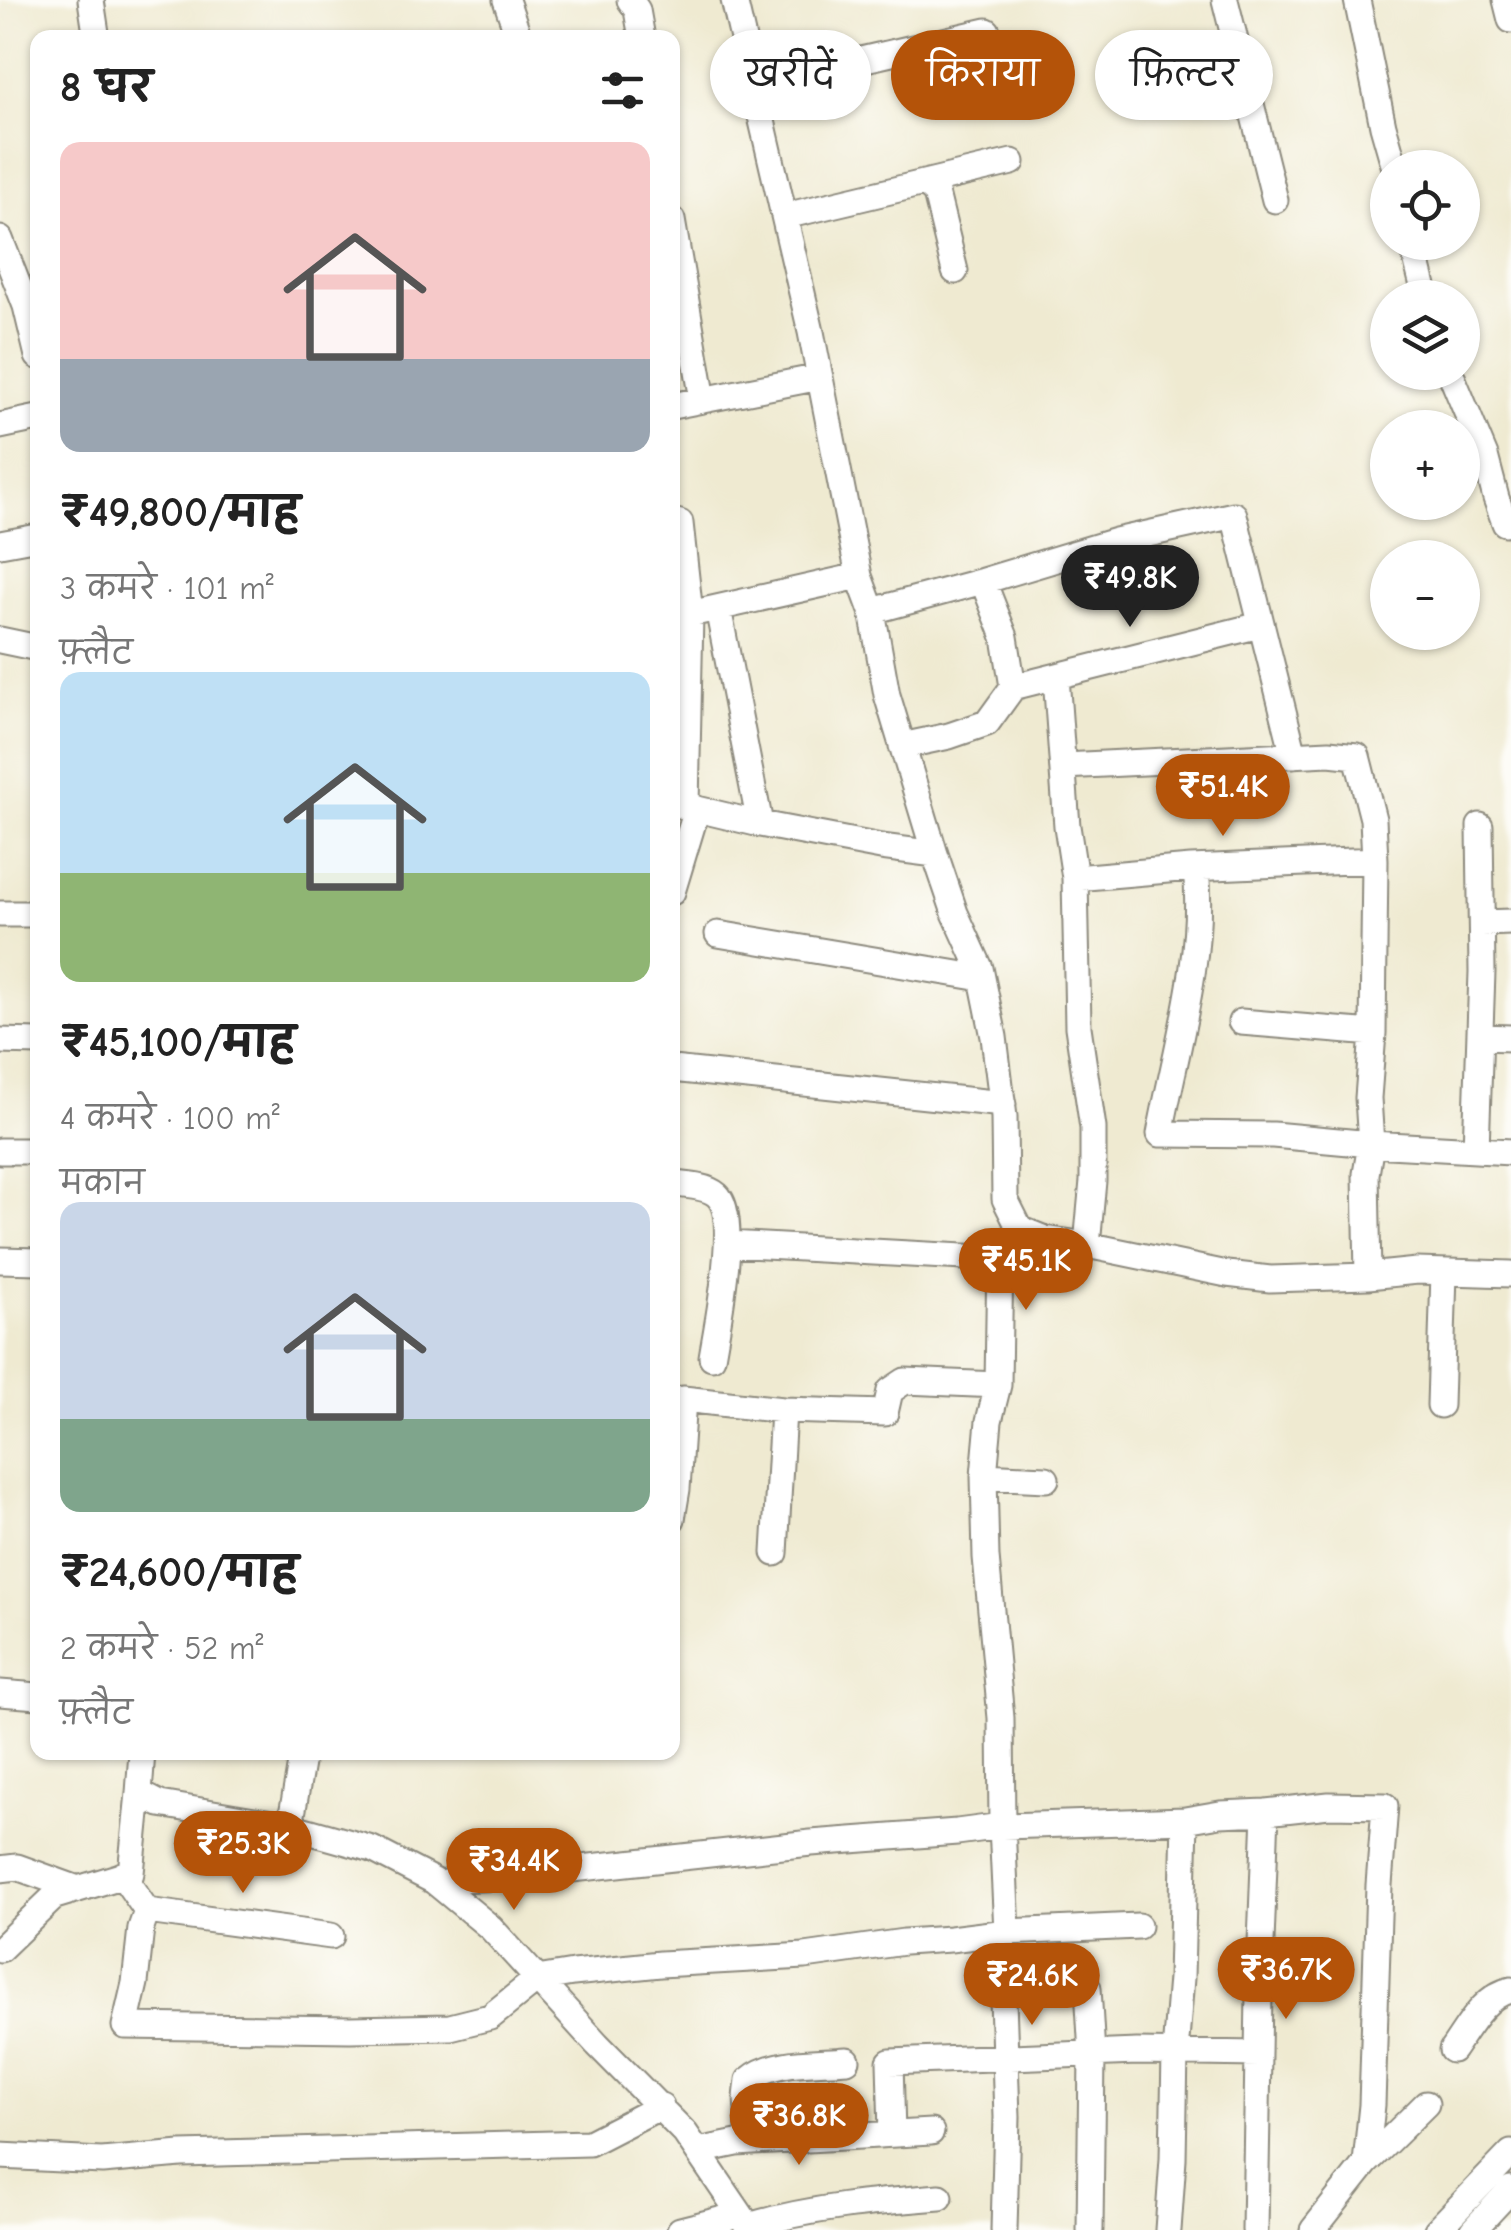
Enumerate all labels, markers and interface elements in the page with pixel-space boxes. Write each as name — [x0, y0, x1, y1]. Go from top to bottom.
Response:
chip: खरीदें — [710, 30, 871, 120]
chip: किराया — [891, 30, 1075, 120]
chip: फ़िल्टर — [1095, 30, 1273, 120]
text: 8 घर — [60, 63, 152, 112]
icon: filters — [595, 63, 650, 118]
map controls — [1370, 150, 1480, 650]
button: locate — [1370, 150, 1480, 260]
icon: home — [265, 207, 445, 387]
button: layers — [1370, 280, 1480, 390]
button: + — [1370, 410, 1480, 520]
text: ₹49,800/माह — [60, 488, 300, 537]
button: − — [1370, 540, 1480, 650]
pin: ₹49.8K — [1049, 545, 1211, 630]
text: ₹49.8K — [1083, 559, 1177, 596]
text: 3 कमरे · 101 m² — [60, 570, 274, 607]
text: फ़्लैट — [60, 635, 133, 672]
icon: home — [265, 737, 445, 917]
pin: ₹51.4K — [1142, 754, 1304, 839]
text: ₹51.4K — [1178, 768, 1268, 805]
text: ₹45,100/माह — [60, 1018, 296, 1067]
text: 4 कमरे · 100 m² — [60, 1100, 280, 1137]
text: मकान — [60, 1165, 145, 1202]
pin: ₹45.1K — [945, 1228, 1107, 1313]
text: ₹45.1K — [981, 1242, 1071, 1279]
icon: home — [265, 1267, 445, 1447]
text: ₹24,600/माह — [60, 1548, 298, 1597]
text: 2 कमरे · 52 m² — [60, 1630, 263, 1667]
text: फ़्लैट — [60, 1695, 133, 1732]
pin: ₹25.3K — [162, 1811, 324, 1896]
text: ₹25.3K — [196, 1825, 290, 1862]
pin: ₹34.4K — [433, 1828, 595, 1913]
text: ₹34.4K — [468, 1842, 560, 1879]
pin: ₹36.7K — [1205, 1937, 1367, 2022]
pin: ₹24.6K — [951, 1943, 1113, 2028]
text: ₹36.7K — [1240, 1951, 1332, 1988]
text: ₹24.6K — [986, 1957, 1078, 1994]
pin: ₹36.8K — [718, 2083, 880, 2168]
text: ₹36.8K — [752, 2097, 846, 2134]

